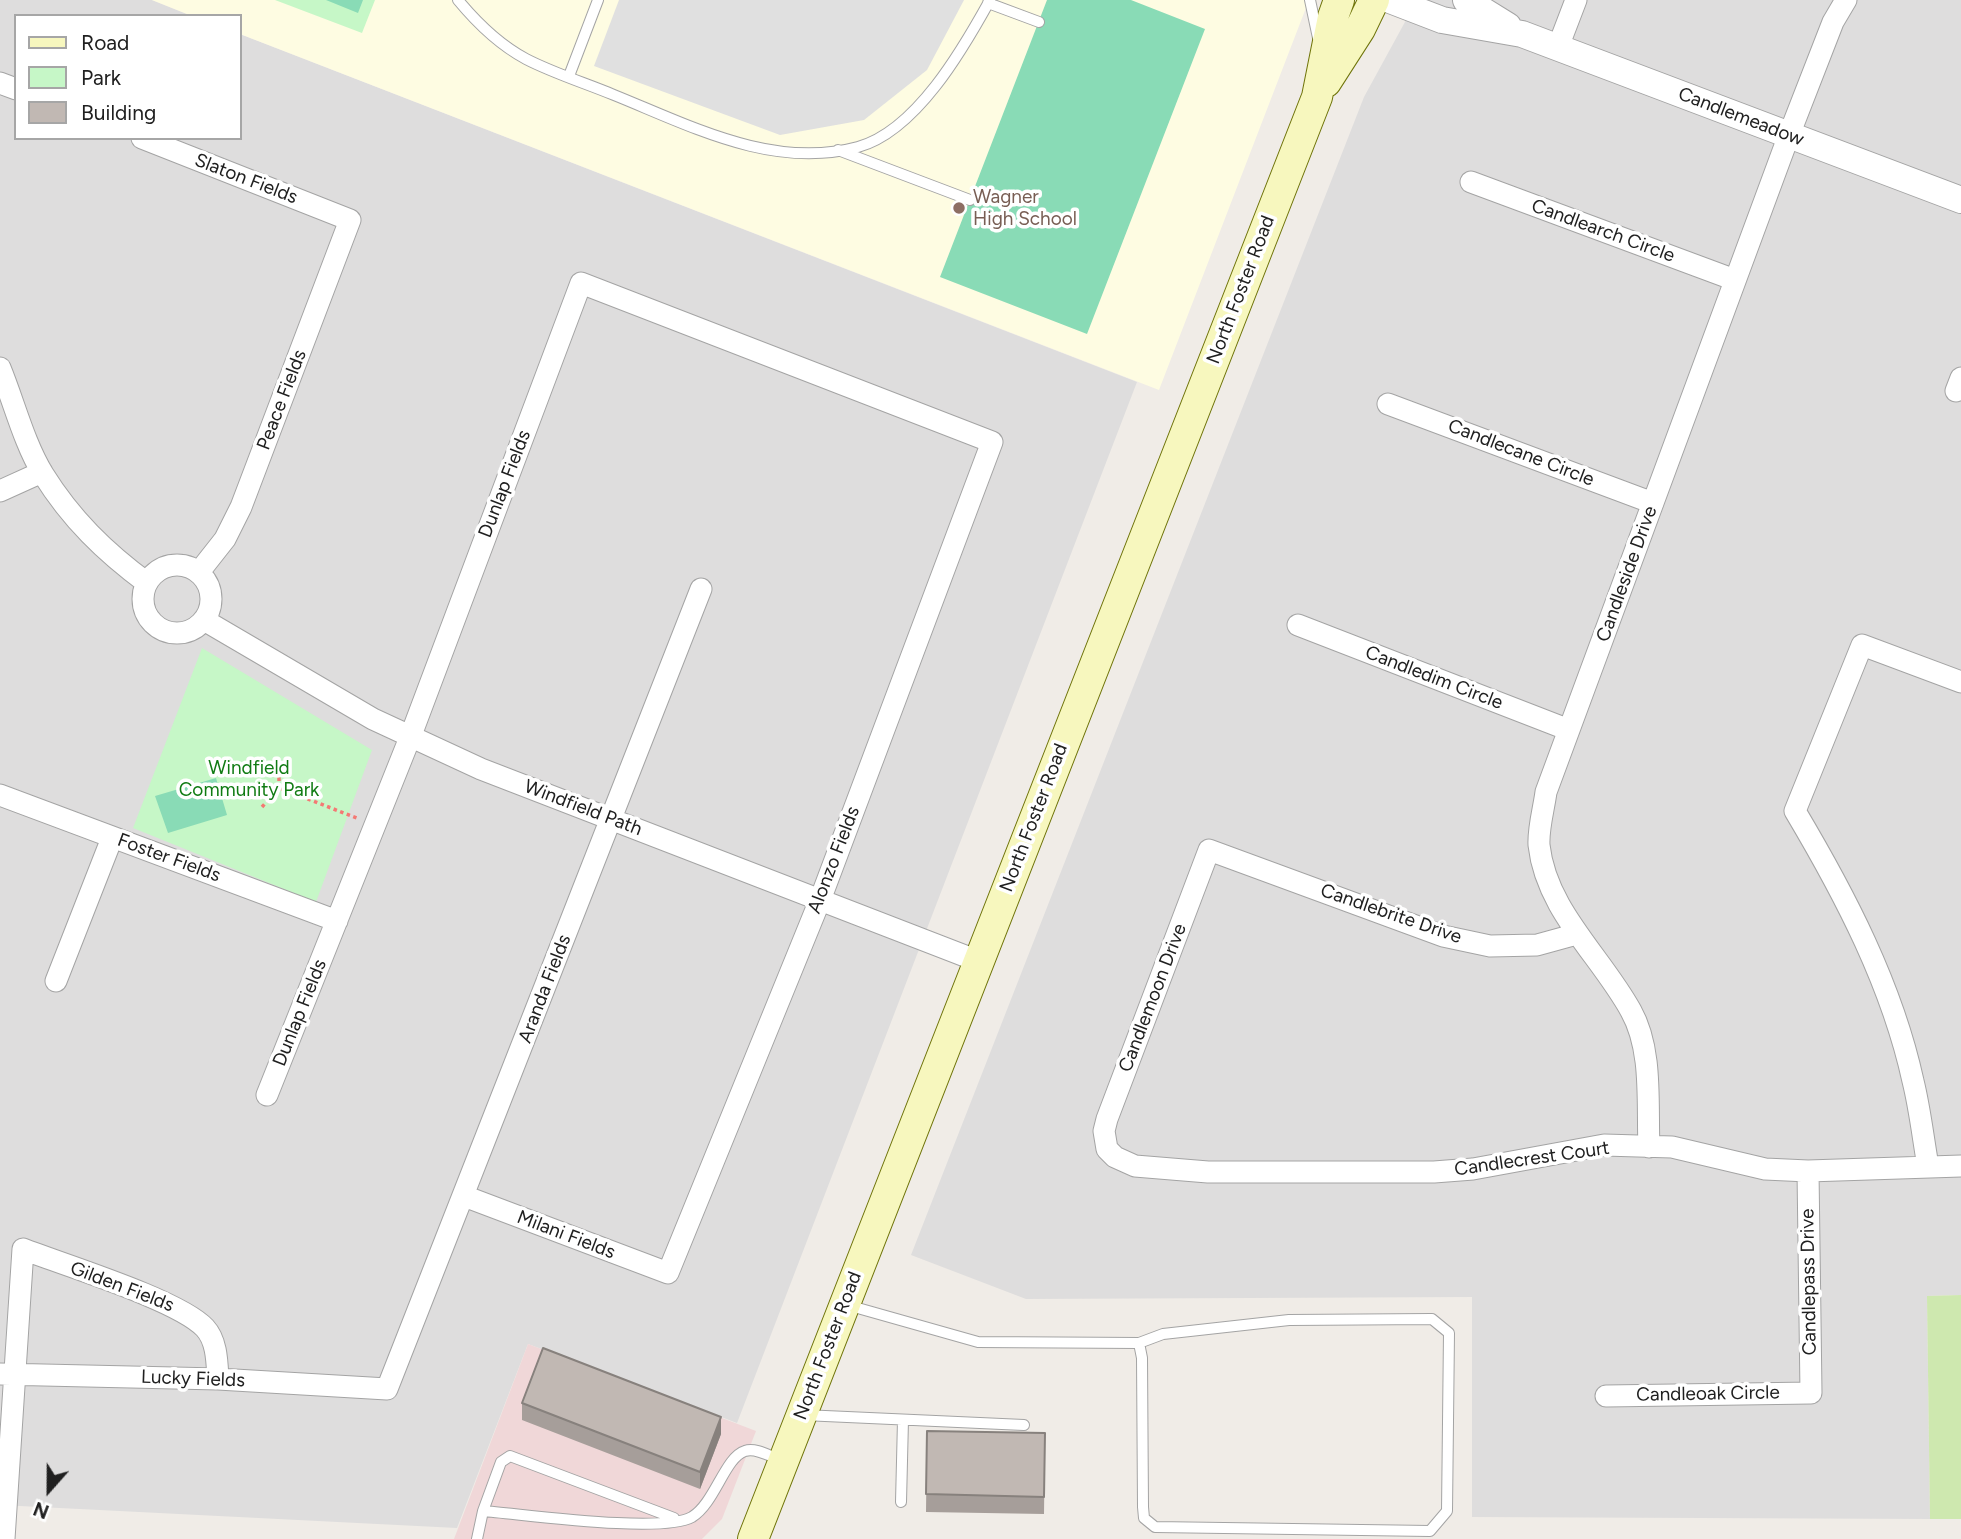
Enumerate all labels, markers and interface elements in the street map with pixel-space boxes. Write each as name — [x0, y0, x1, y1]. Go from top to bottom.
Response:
legend — [14, 14, 242, 140]
text: Road — [81, 30, 129, 55]
text: Park — [81, 65, 121, 90]
street label: Candlemeadow — [1675, 83, 1807, 151]
text: Building — [81, 100, 156, 125]
street label: Slaton Fields — [191, 149, 301, 209]
place label: Wagner High School — [973, 186, 1077, 230]
street label: Candlearch Circle — [1528, 195, 1678, 267]
marker: Wagner High School — [951, 200, 967, 216]
street label: North Foster Road — [1202, 213, 1280, 367]
street label: Peace Fields — [252, 347, 312, 453]
street label: Candlecane Circle — [1445, 415, 1597, 491]
street label: Dunlap Fields — [474, 427, 536, 541]
street label: Candleside Drive — [1592, 503, 1662, 645]
street label: Candledim Circle — [1362, 641, 1506, 715]
street label: North Foster Road — [995, 741, 1073, 895]
park label: Windfield Community Park — [179, 757, 319, 801]
street label: Windfield Path — [521, 775, 645, 841]
street label: Alonzo Fields — [803, 803, 865, 917]
street label: Foster Fields — [114, 829, 224, 887]
street label: Candlebrite Drive — [1317, 879, 1465, 949]
street label: Candlemoon Drive — [1114, 921, 1192, 1075]
street label: Aranda Fields — [514, 932, 576, 1046]
street label: Dunlap Fields — [268, 956, 332, 1070]
street label: Candlecrest Court — [1453, 1137, 1611, 1181]
street label: Milani Fields — [514, 1206, 618, 1264]
street label: Candlepass Drive — [1796, 1208, 1822, 1356]
street label: Gilden Fields — [67, 1257, 177, 1317]
street label: North Foster Road — [789, 1269, 867, 1423]
street label: Lucky Fields — [141, 1366, 245, 1392]
street label: Candleoak Circle — [1636, 1381, 1780, 1407]
north arrow — [14, 1455, 84, 1525]
text: N — [30, 1497, 52, 1523]

